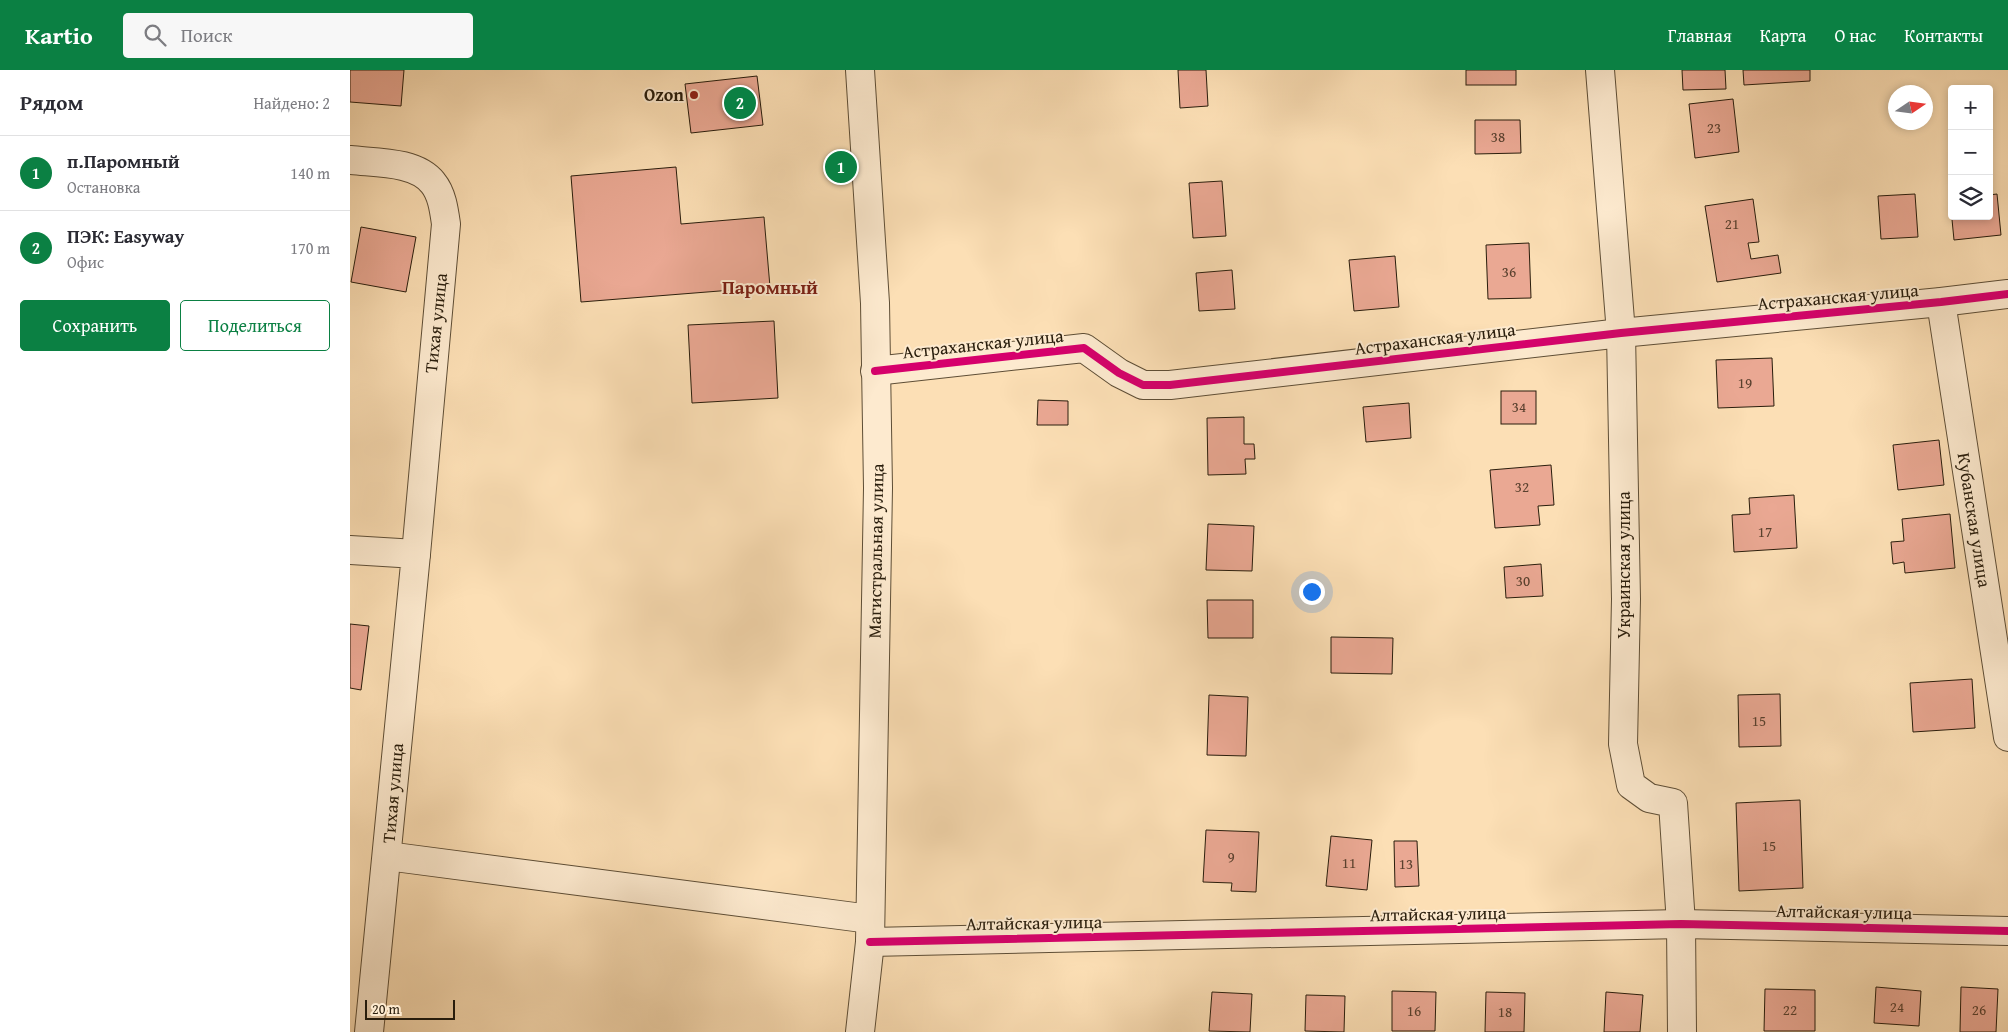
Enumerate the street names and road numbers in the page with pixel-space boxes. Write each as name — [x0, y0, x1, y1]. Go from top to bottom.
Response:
street label: Тихая улица — [417, 271, 454, 374]
street label: Астраханская улица — [1756, 276, 1920, 317]
street label: Астраханская улица — [1353, 315, 1517, 362]
street label: Астраханская улица — [901, 322, 1065, 365]
street label: Кубанская улица — [1951, 451, 1999, 590]
street label: Магистральная улица — [860, 463, 891, 639]
street label: Украинская улица — [1610, 491, 1637, 639]
street label: Тихая улица — [375, 741, 410, 844]
street label: Алтайская улица — [1776, 897, 1913, 926]
street label: Алтайская улица — [1370, 899, 1507, 928]
street label: Алтайская улица — [966, 908, 1103, 937]

